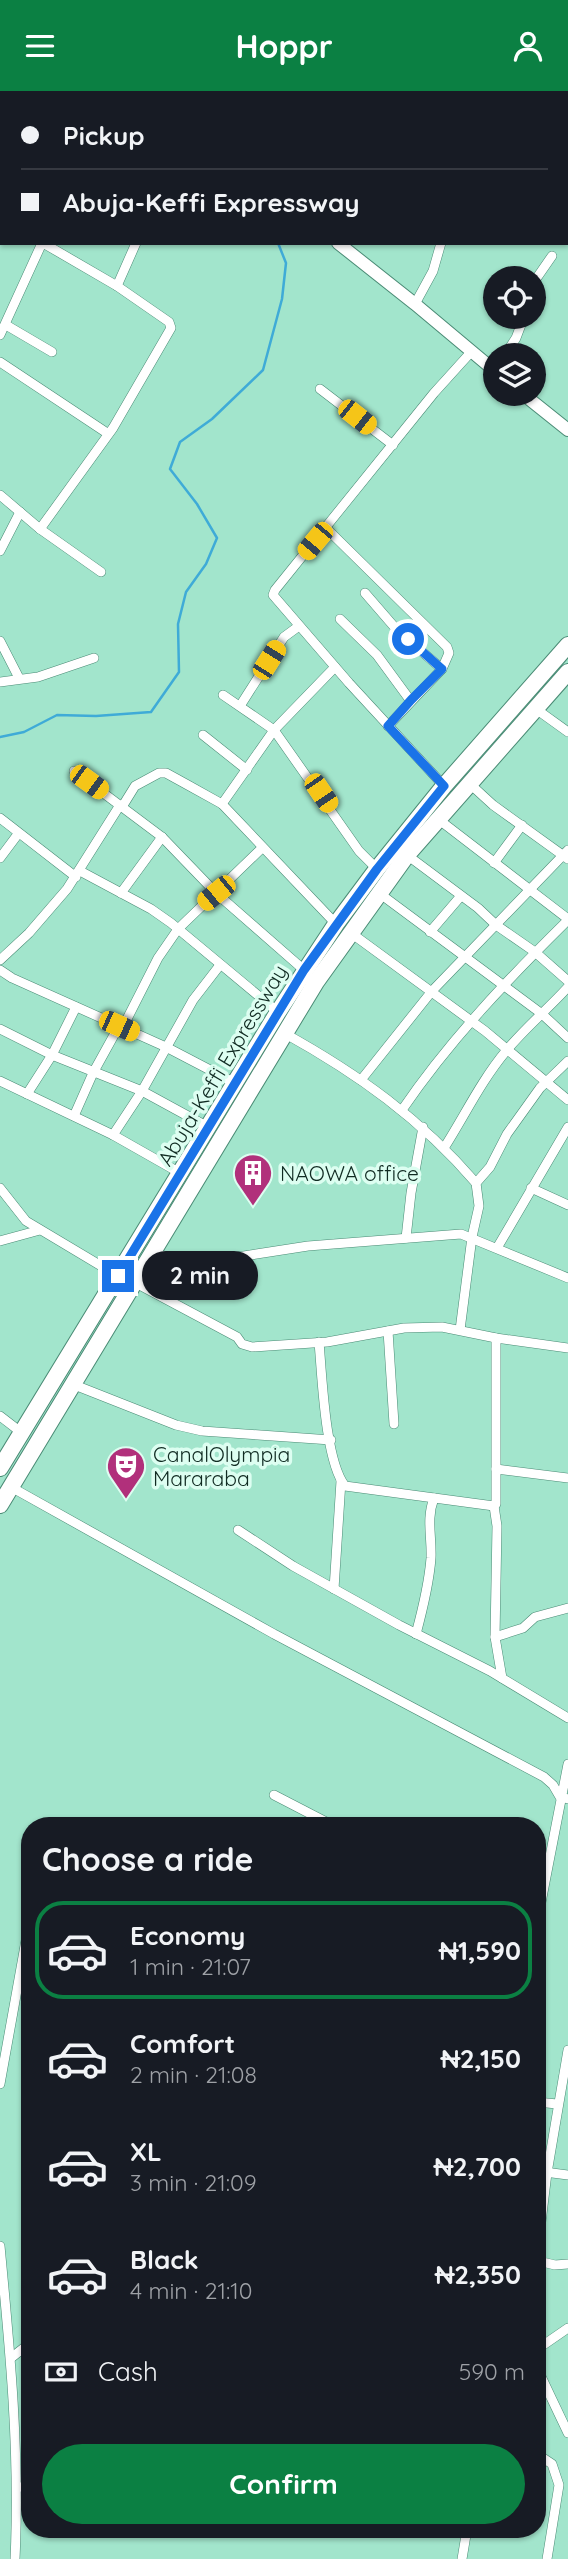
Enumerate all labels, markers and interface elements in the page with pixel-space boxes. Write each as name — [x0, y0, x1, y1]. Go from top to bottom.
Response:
text: Hoppr — [235, 26, 333, 66]
icon: menu — [21, 27, 59, 65]
icon: person — [509, 27, 547, 65]
text: Pickup — [63, 119, 145, 152]
text: Abuja-Keffi Expressway — [63, 186, 360, 219]
map controls — [483, 266, 546, 406]
button: locate — [483, 266, 546, 329]
button: layers — [483, 343, 546, 406]
car — [334, 396, 381, 438]
car — [294, 518, 337, 564]
route start — [392, 623, 424, 655]
car — [249, 637, 290, 683]
car — [66, 761, 113, 803]
car — [301, 770, 342, 816]
car — [194, 872, 239, 914]
street label: Abuja-Keffi Expressway — [152, 960, 292, 1170]
car — [96, 1008, 143, 1044]
building icon: NAOWA office — [232, 1152, 274, 1207]
place label: NAOWA office — [280, 1160, 419, 1186]
callout: 2 min — [142, 1251, 258, 1301]
route end — [102, 1260, 134, 1292]
text: 2 min — [170, 1261, 230, 1290]
place label: CanalOlympia Mararaba — [153, 1441, 290, 1491]
theatre icon: CanalOlympia Mararaba — [105, 1445, 147, 1500]
text: Choose a ride — [42, 1839, 254, 1879]
icon: car — [46, 1919, 109, 1982]
text: Economy — [130, 1919, 245, 1952]
text: ₦1,590 — [439, 1934, 521, 1967]
text: 1 min · 21:07 — [130, 1952, 251, 1981]
icon: car — [46, 2027, 109, 2090]
text: Comfort — [130, 2027, 235, 2060]
text: ₦2,150 — [441, 2042, 521, 2075]
text: 2 min · 21:08 — [130, 2060, 257, 2089]
icon: car — [46, 2135, 109, 2198]
text: XL — [130, 2135, 162, 2168]
text: ₦2,700 — [434, 2150, 521, 2183]
text: 3 min · 21:09 — [130, 2168, 257, 2197]
icon: car — [46, 2243, 109, 2306]
text: Black — [130, 2243, 199, 2276]
text: ₦2,350 — [435, 2258, 521, 2291]
text: 4 min · 21:10 — [130, 2276, 252, 2305]
icon: cash — [42, 2353, 80, 2391]
text: Cash — [98, 2355, 158, 2388]
text: 590 m — [459, 2357, 525, 2386]
button: Confirm — [42, 2444, 525, 2524]

